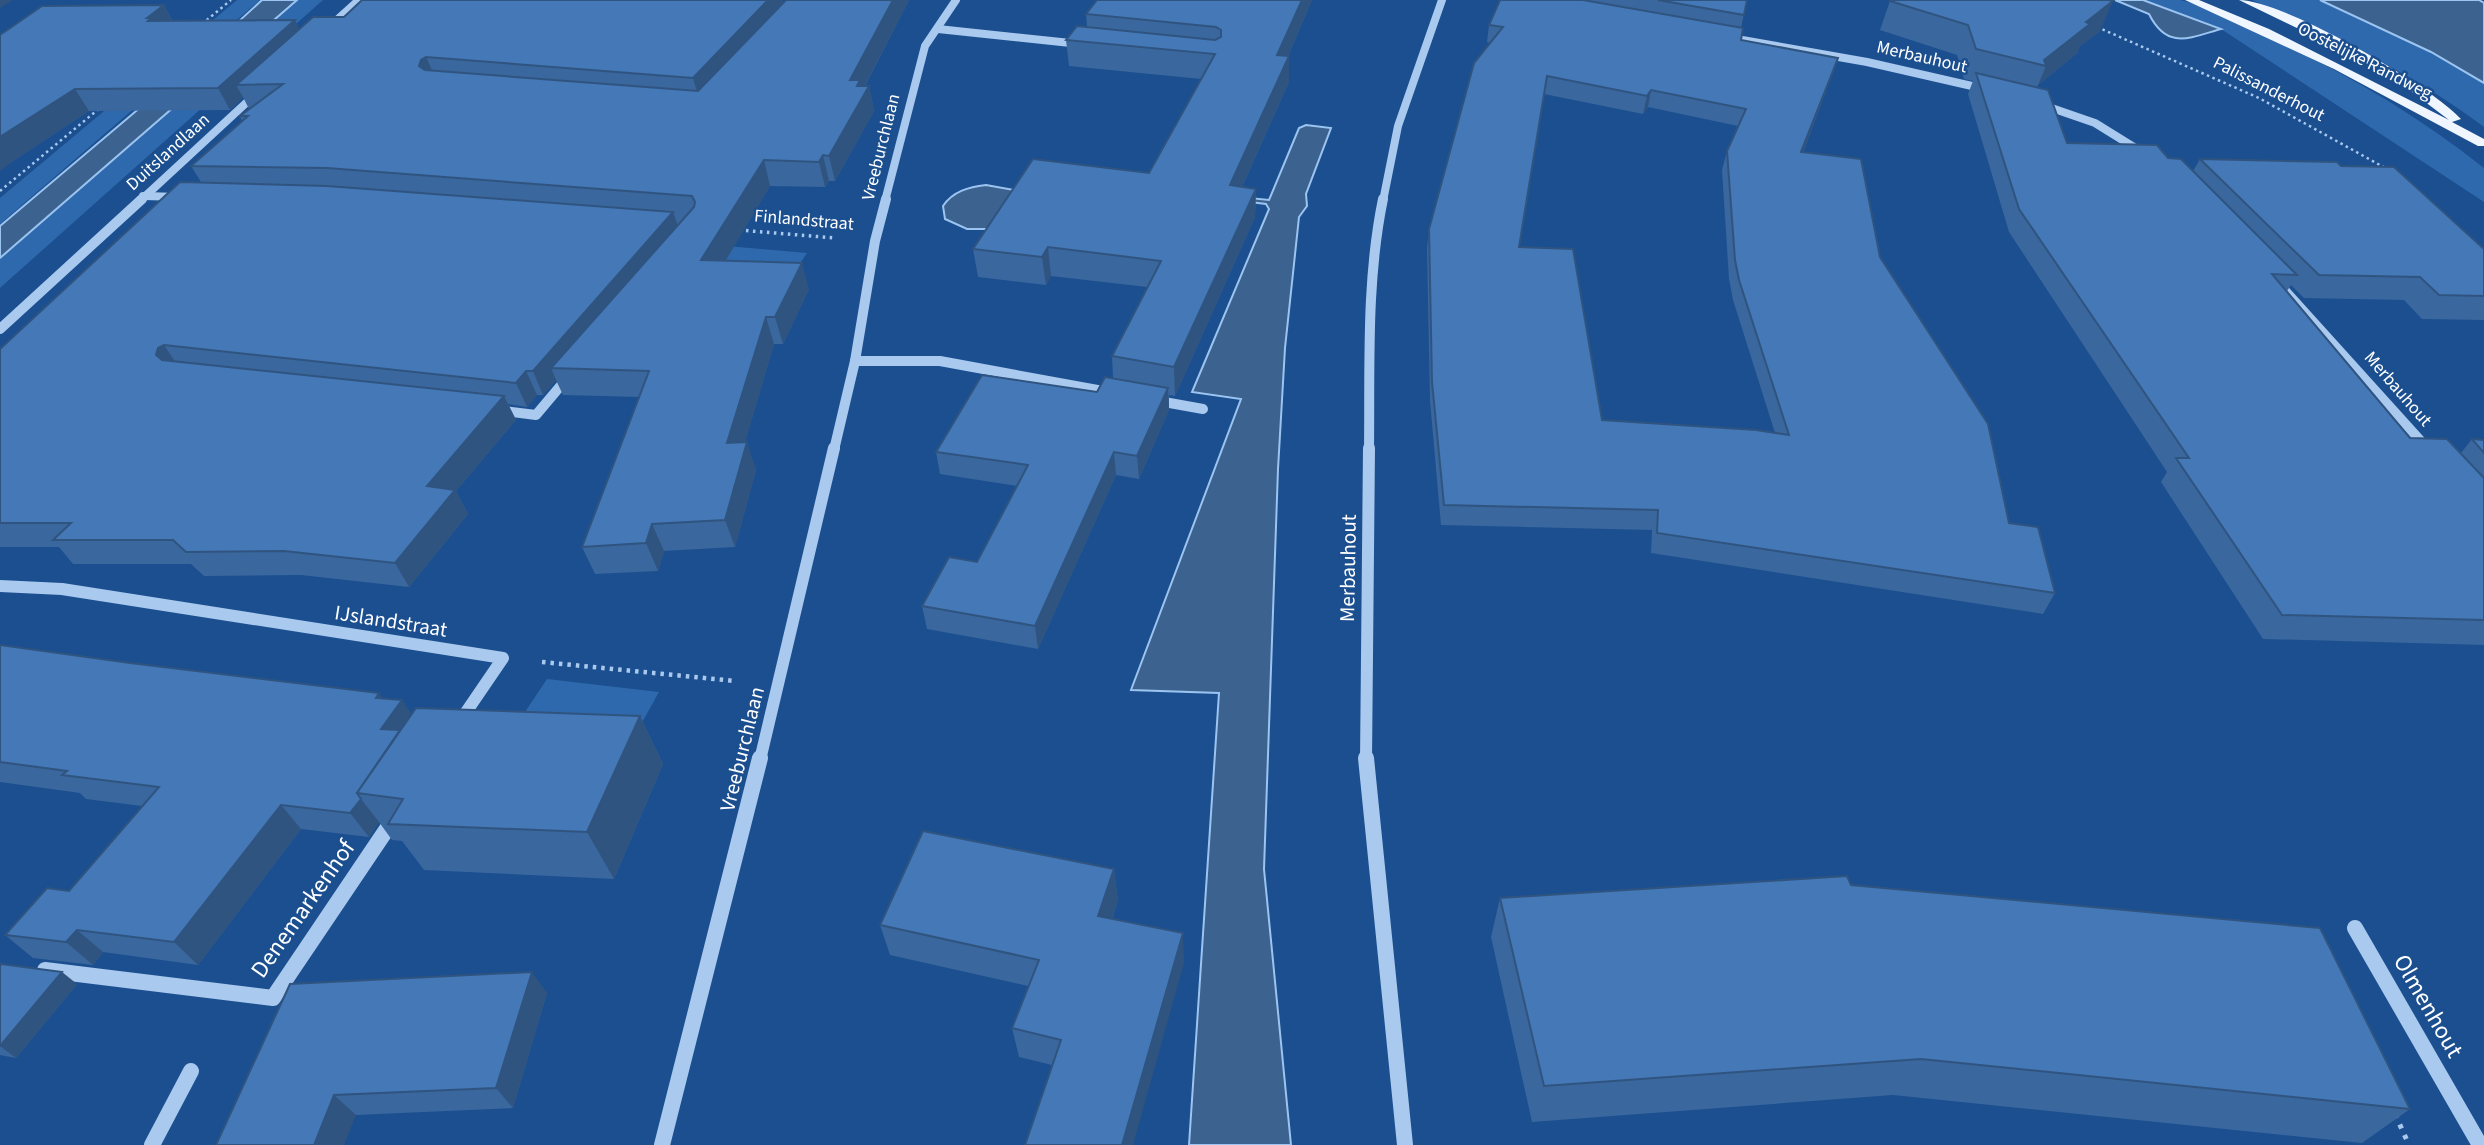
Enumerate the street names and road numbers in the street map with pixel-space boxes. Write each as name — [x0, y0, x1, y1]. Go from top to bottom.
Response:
street label: Oostelijke Randweg — [2293, 16, 2437, 106]
street label: Merbauhout — [1874, 34, 1970, 80]
street label: Palissanderhout — [2209, 50, 2329, 128]
street label: Vreeburchlaan — [856, 91, 906, 203]
street label: Duitslandlaan — [121, 108, 215, 196]
street label: Finlandstraat — [753, 203, 855, 237]
street label: Merbauhout — [2358, 346, 2438, 432]
street label: Merbauhout — [1332, 514, 1364, 622]
street label: IJslandstraat — [332, 597, 450, 645]
street label: Vreeburchlaan — [712, 684, 772, 814]
street label: Denemarkenhof — [242, 832, 364, 985]
street label: Olmenhout — [2384, 948, 2472, 1064]

